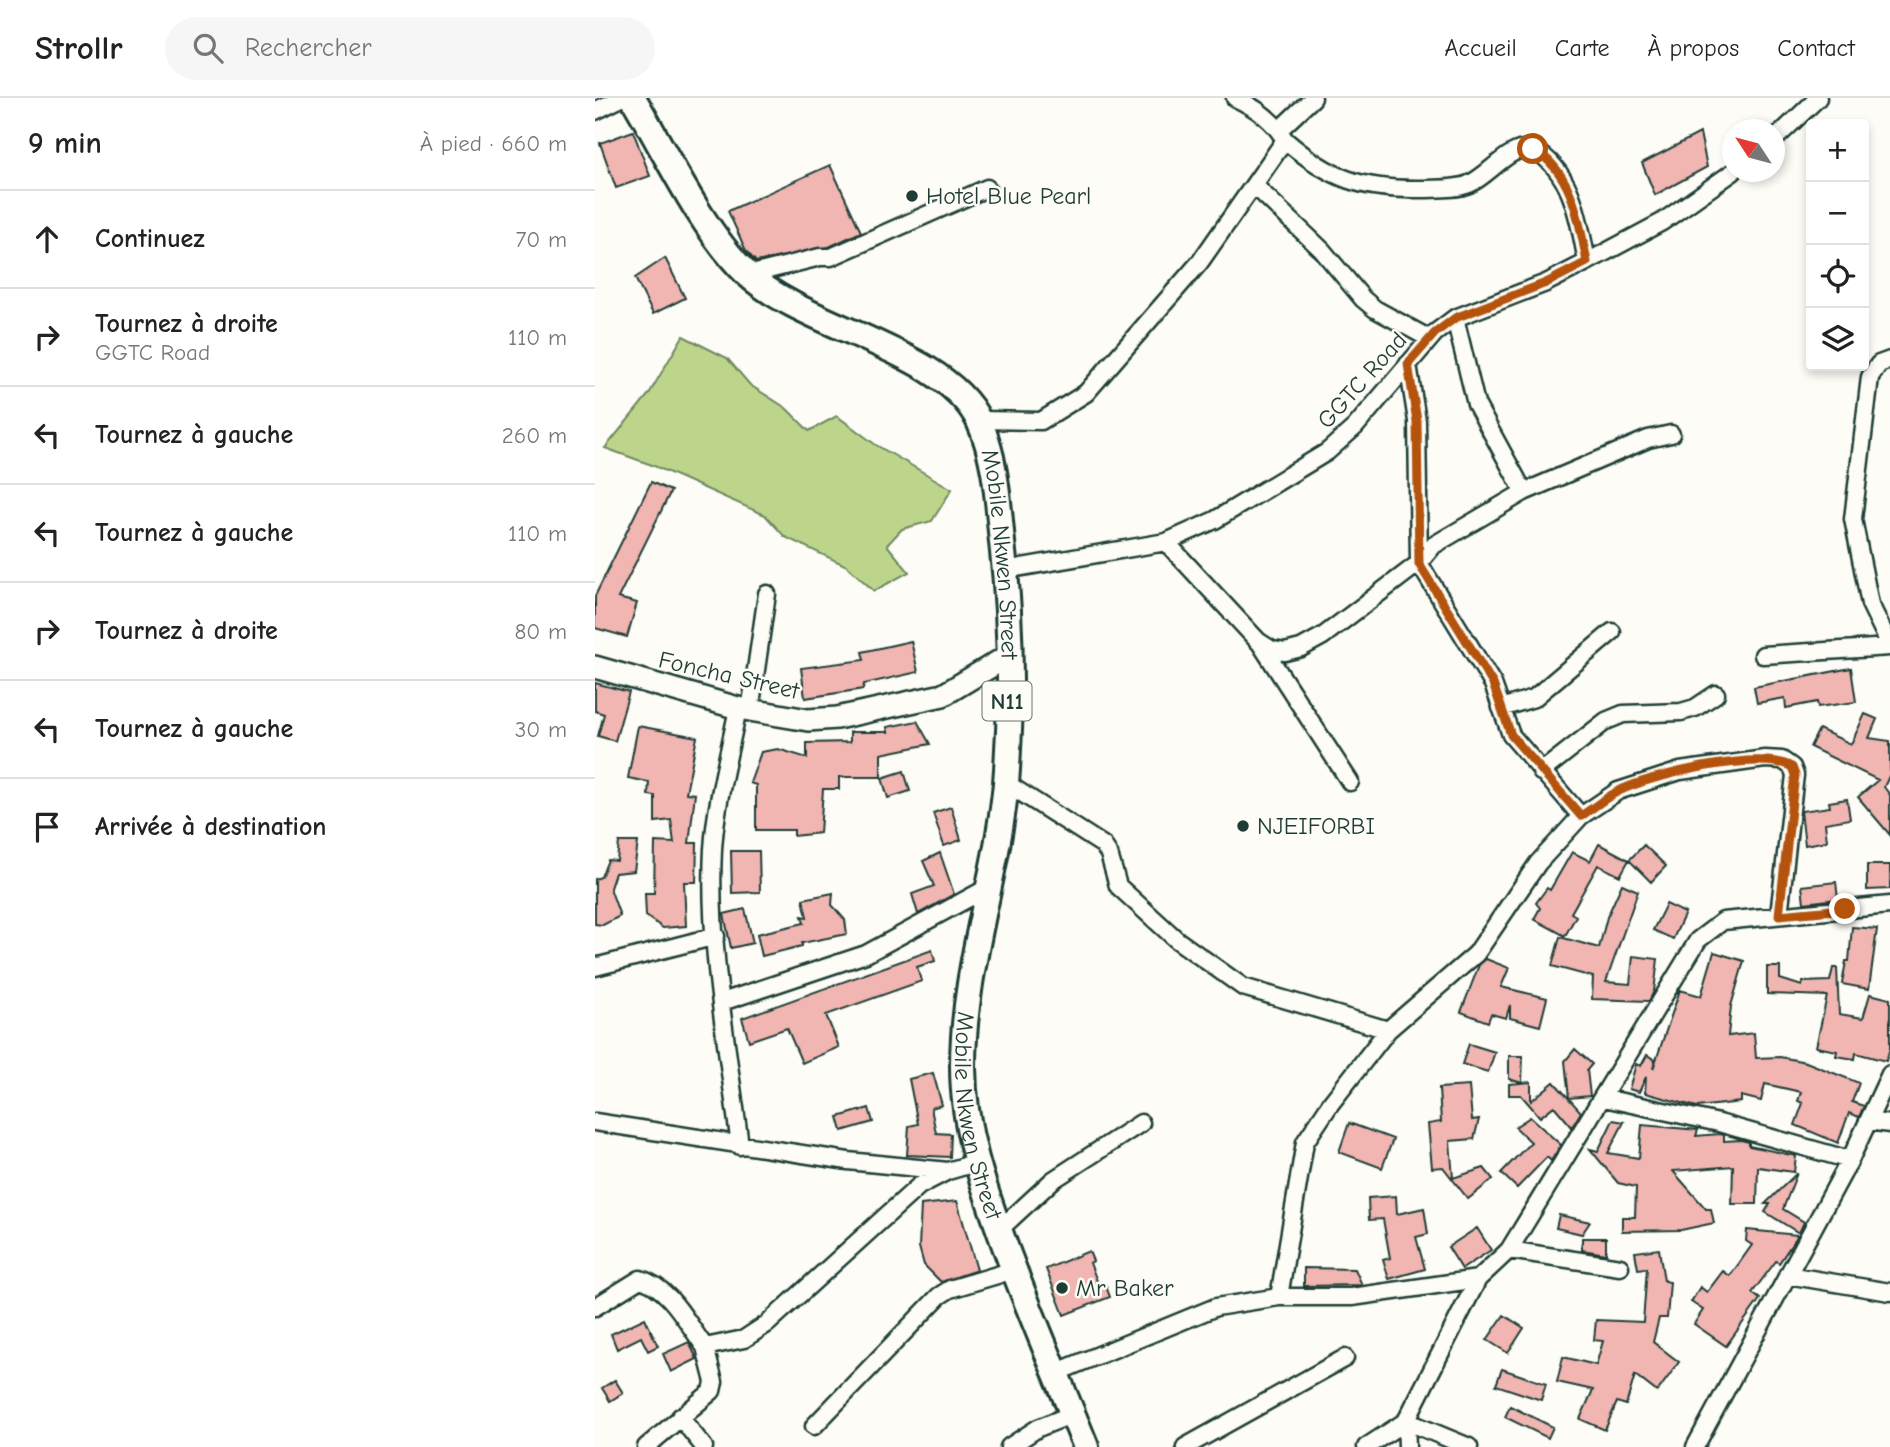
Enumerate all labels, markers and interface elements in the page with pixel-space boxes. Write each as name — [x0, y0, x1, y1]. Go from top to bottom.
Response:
search box — [165, 17, 655, 80]
text: Strollr — [35, 29, 123, 67]
icon: search — [189, 29, 227, 67]
text: Rechercher — [245, 33, 372, 63]
text: Accueil — [1445, 34, 1517, 62]
text: Carte — [1555, 34, 1610, 62]
text: À propos — [1648, 34, 1739, 62]
text: Contact — [1777, 34, 1855, 62]
north arrow — [1722, 119, 1785, 182]
map controls — [1806, 119, 1869, 371]
button: + — [1806, 119, 1869, 182]
text: 9 min — [28, 126, 102, 161]
text: À pied · 660 m — [420, 130, 567, 157]
route start — [1517, 133, 1548, 164]
place label: Hotel Blue Pearl — [926, 182, 1091, 210]
button: − — [1806, 182, 1869, 245]
marker: Hotel Blue Pearl — [904, 188, 920, 204]
icon: ahead — [28, 220, 66, 258]
text: Continuez — [95, 224, 205, 254]
text: 70 m — [515, 226, 567, 253]
button: locate — [1806, 245, 1869, 308]
button: layers — [1806, 308, 1869, 371]
text: Tournez à droite — [95, 309, 278, 339]
icon: right — [28, 318, 66, 356]
text: 110 m — [508, 324, 567, 351]
street label: GGTC Road — [1311, 326, 1413, 434]
text: GGTC Road — [95, 339, 210, 366]
icon: left — [28, 416, 66, 454]
text: Tournez à gauche — [95, 420, 293, 450]
text: 260 m — [502, 422, 567, 449]
street label: Mobile Nkwen Street — [976, 447, 1024, 661]
icon: left — [28, 514, 66, 552]
text: Tournez à gauche — [95, 518, 293, 548]
text: 110 m — [508, 520, 567, 547]
icon: right — [28, 612, 66, 650]
text: Tournez à droite — [95, 616, 278, 646]
text: 80 m — [514, 618, 567, 645]
street label: Foncha Street — [656, 645, 803, 705]
road number: N11 — [983, 681, 1031, 720]
icon: left — [28, 710, 66, 748]
text: Tournez à gauche — [95, 714, 293, 744]
text: 30 m — [515, 716, 567, 743]
icon: arrive — [28, 808, 66, 846]
text: Arrivée à destination — [95, 812, 326, 842]
place label: NJEIFORBI — [1257, 812, 1375, 840]
marker: NJEIFORBI — [1235, 818, 1251, 834]
route end — [1829, 893, 1860, 924]
street label: Mobile Nkwen Street — [949, 1010, 1009, 1224]
place label: Mr Baker — [1076, 1274, 1174, 1302]
marker: Mr Baker — [1054, 1280, 1070, 1296]

